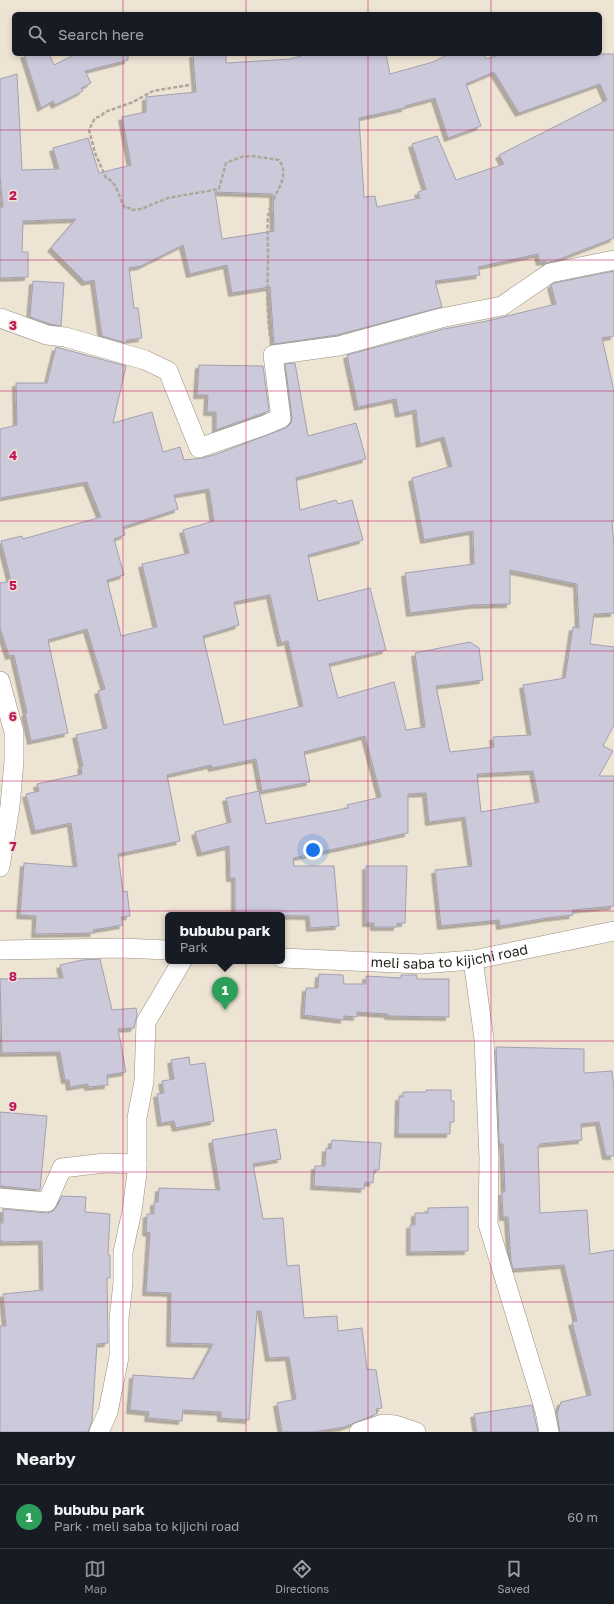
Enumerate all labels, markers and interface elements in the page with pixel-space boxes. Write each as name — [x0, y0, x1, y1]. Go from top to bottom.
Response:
search box — [12, 12, 602, 56]
icon: search — [26, 23, 48, 45]
text: Search here — [58, 25, 144, 43]
text: 2 — [9, 187, 17, 203]
text: 3 — [9, 317, 17, 333]
text: 4 — [9, 447, 17, 463]
text: 5 — [9, 577, 17, 593]
text: 6 — [9, 708, 17, 724]
text: 7 — [9, 838, 17, 854]
your location — [303, 840, 323, 860]
popup — [165, 912, 285, 964]
text: bububu park — [180, 921, 270, 939]
text: Park — [180, 939, 208, 955]
street label: meli saba to kijichi road — [370, 940, 529, 972]
text: 8 — [9, 968, 17, 984]
pin: 1 — [212, 977, 238, 1010]
text: 9 — [9, 1098, 17, 1114]
text: Nearby — [16, 1448, 76, 1469]
text: bububu park — [54, 1500, 145, 1518]
text: 1 — [26, 1509, 32, 1525]
text: 60 m — [567, 1509, 598, 1525]
text: Park · meli saba to kijichi road — [54, 1518, 239, 1534]
tab: Map — [84, 1558, 107, 1595]
tab: Directions — [275, 1558, 329, 1595]
tab: Saved — [498, 1558, 530, 1595]

